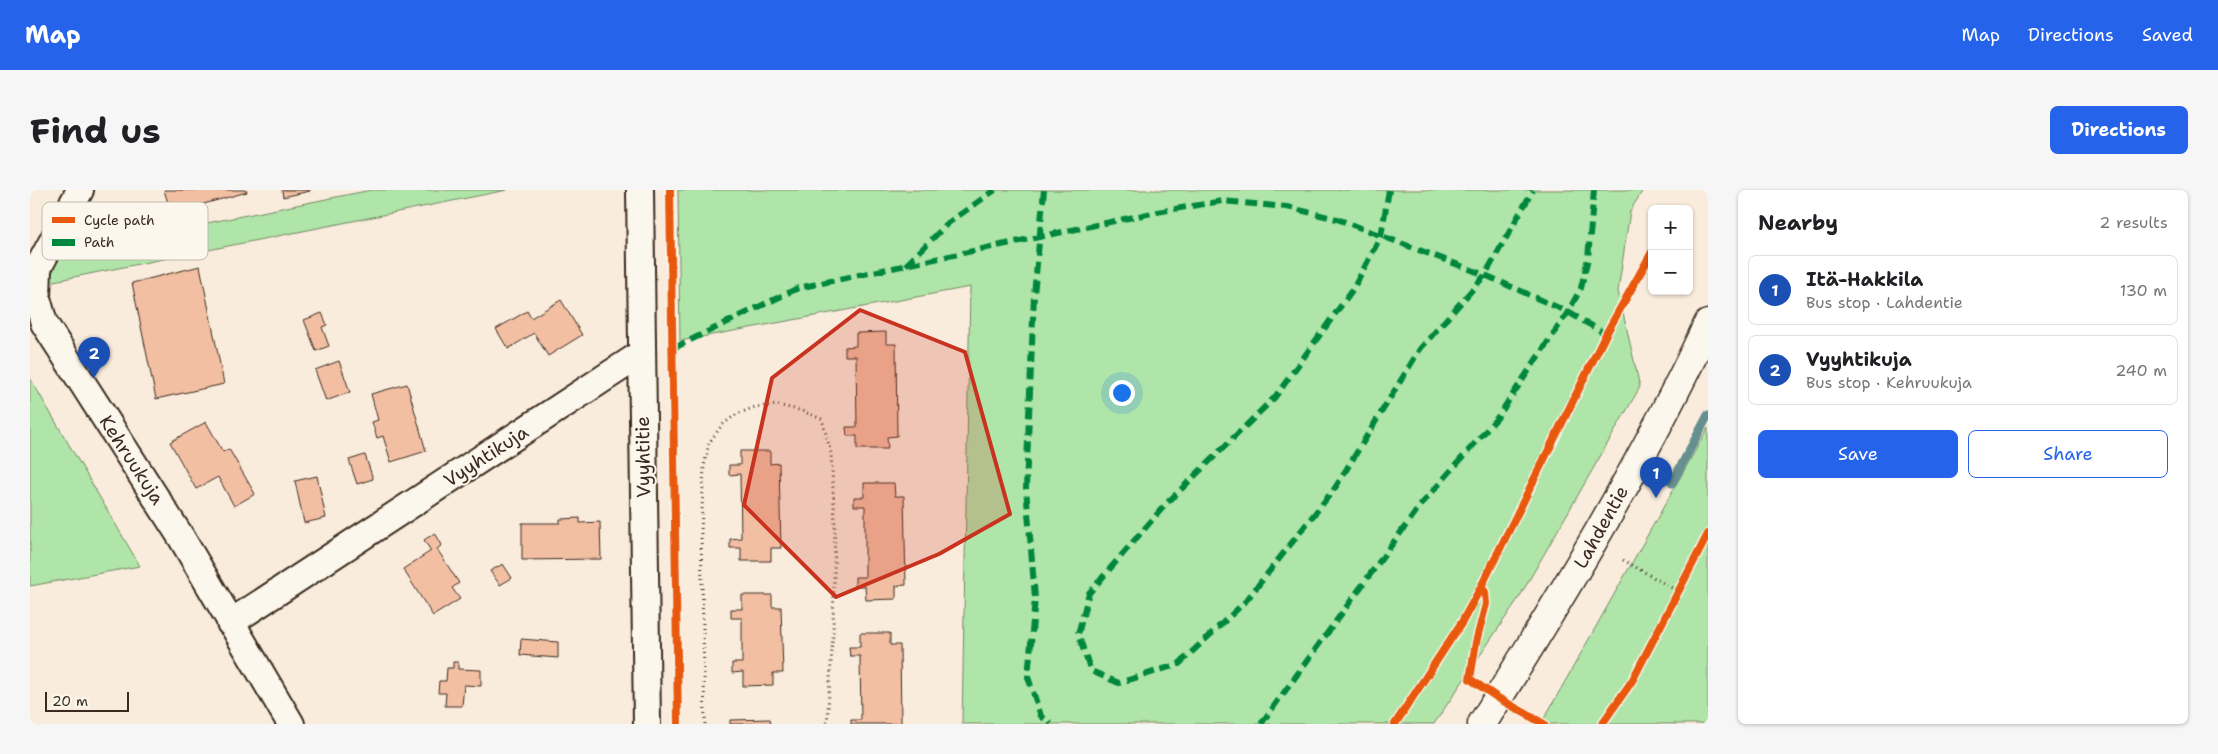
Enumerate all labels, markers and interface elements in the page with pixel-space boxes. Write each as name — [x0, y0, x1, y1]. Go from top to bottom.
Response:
text: Map — [25, 19, 81, 51]
text: Map — [1962, 23, 2000, 47]
text: Directions — [2028, 23, 2114, 47]
text: Saved — [2142, 23, 2193, 47]
button: Directions — [2050, 106, 2188, 154]
text: Find us — [30, 107, 161, 154]
legend — [42, 202, 208, 260]
map controls — [1648, 205, 1693, 295]
button: + — [1648, 205, 1693, 250]
text: Nearby — [1758, 209, 1838, 237]
text: Cycle path — [84, 211, 155, 229]
text: 2 results — [2099, 212, 2168, 233]
text: Path — [84, 233, 115, 251]
button: − — [1648, 250, 1693, 295]
text: Itä-Hakkila — [1806, 267, 1923, 292]
text: 1 — [1771, 280, 1779, 301]
text: 130 m — [2120, 280, 2167, 301]
text: Bus stop · Lahdentie — [1806, 292, 1963, 313]
pin: 2 — [78, 337, 110, 378]
text: Vyyhtikuja — [1806, 347, 1912, 372]
text: 2 — [1769, 360, 1781, 381]
text: 240 m — [2115, 360, 2167, 381]
text: Bus stop · Kehruukuja — [1806, 372, 1972, 393]
your location — [1109, 380, 1135, 406]
street label: Kehruukuja — [94, 410, 170, 510]
street label: Vyyhtitie — [630, 416, 656, 498]
street label: Vyyhtikuja — [439, 419, 533, 493]
button: Save — [1758, 430, 1958, 478]
button: Share — [1968, 430, 2168, 478]
pin: 1 — [1640, 457, 1672, 498]
street label: Lahdentie — [1568, 481, 1634, 573]
scale bar — [45, 689, 129, 712]
text: 20 m — [52, 692, 88, 710]

